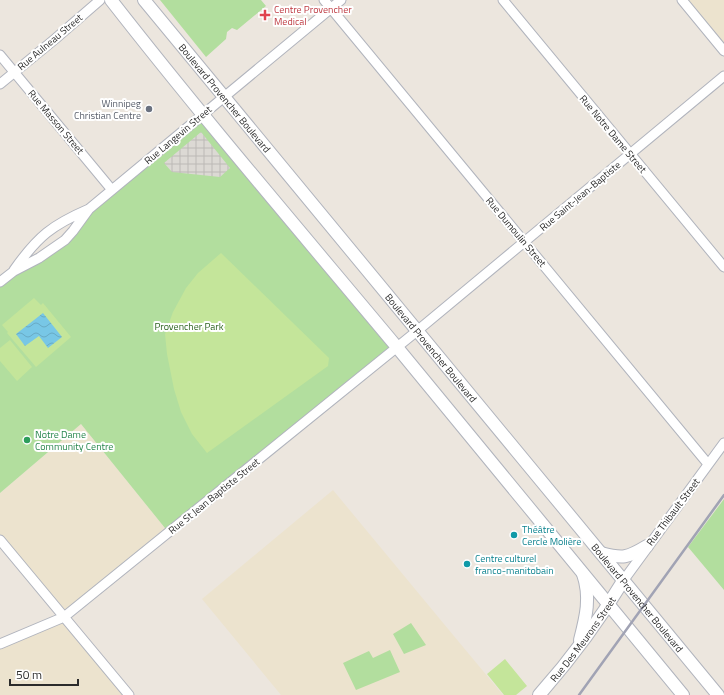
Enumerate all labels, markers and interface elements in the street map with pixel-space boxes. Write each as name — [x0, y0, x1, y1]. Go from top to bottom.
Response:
place label: Centre Provencher Medical — [274, 2, 352, 29]
marker: Centre Provencher Medical — [259, 9, 271, 21]
street label: Rue Aulneau Street — [14, 10, 86, 74]
street label: Boulevard Provencher Boulevard — [175, 40, 274, 156]
street label: Rue Masson Street — [25, 87, 88, 158]
street label: Rue Notre Dame Street — [576, 92, 650, 177]
place label: Winnipeg Christian Centre — [74, 96, 141, 123]
street label: Rue Langevin Street — [141, 102, 215, 168]
marker: Winnipeg Christian Centre — [144, 104, 154, 114]
street label: Rue Saint-Jean-Baptiste — [536, 157, 624, 235]
street label: Rue Dumoulin Street — [482, 194, 550, 271]
street label: Boulevard Provencher Boulevard — [382, 290, 481, 405]
park label: Provencher Park — [154, 319, 224, 334]
place label: Notre Dame Community Centre — [35, 427, 113, 454]
marker: Notre Dame Community Centre — [22, 435, 32, 445]
street label: Rue St Jean Baptiste Street — [165, 454, 263, 538]
street label: Rue Thibault Street — [643, 475, 704, 549]
place label: Théâtre Cercle Molière — [522, 522, 581, 549]
marker: Théâtre Cercle Molière — [509, 530, 519, 540]
street label: Boulevard Provencher Boulevard — [588, 540, 687, 655]
place label: Centre culturel franco-manitobain — [475, 551, 554, 578]
marker: Centre culturel franco-manitobain — [462, 559, 472, 569]
street label: Rue Des Meurons Street — [546, 593, 619, 685]
scale bar — [10, 661, 78, 687]
text: 50 m — [16, 665, 42, 684]

